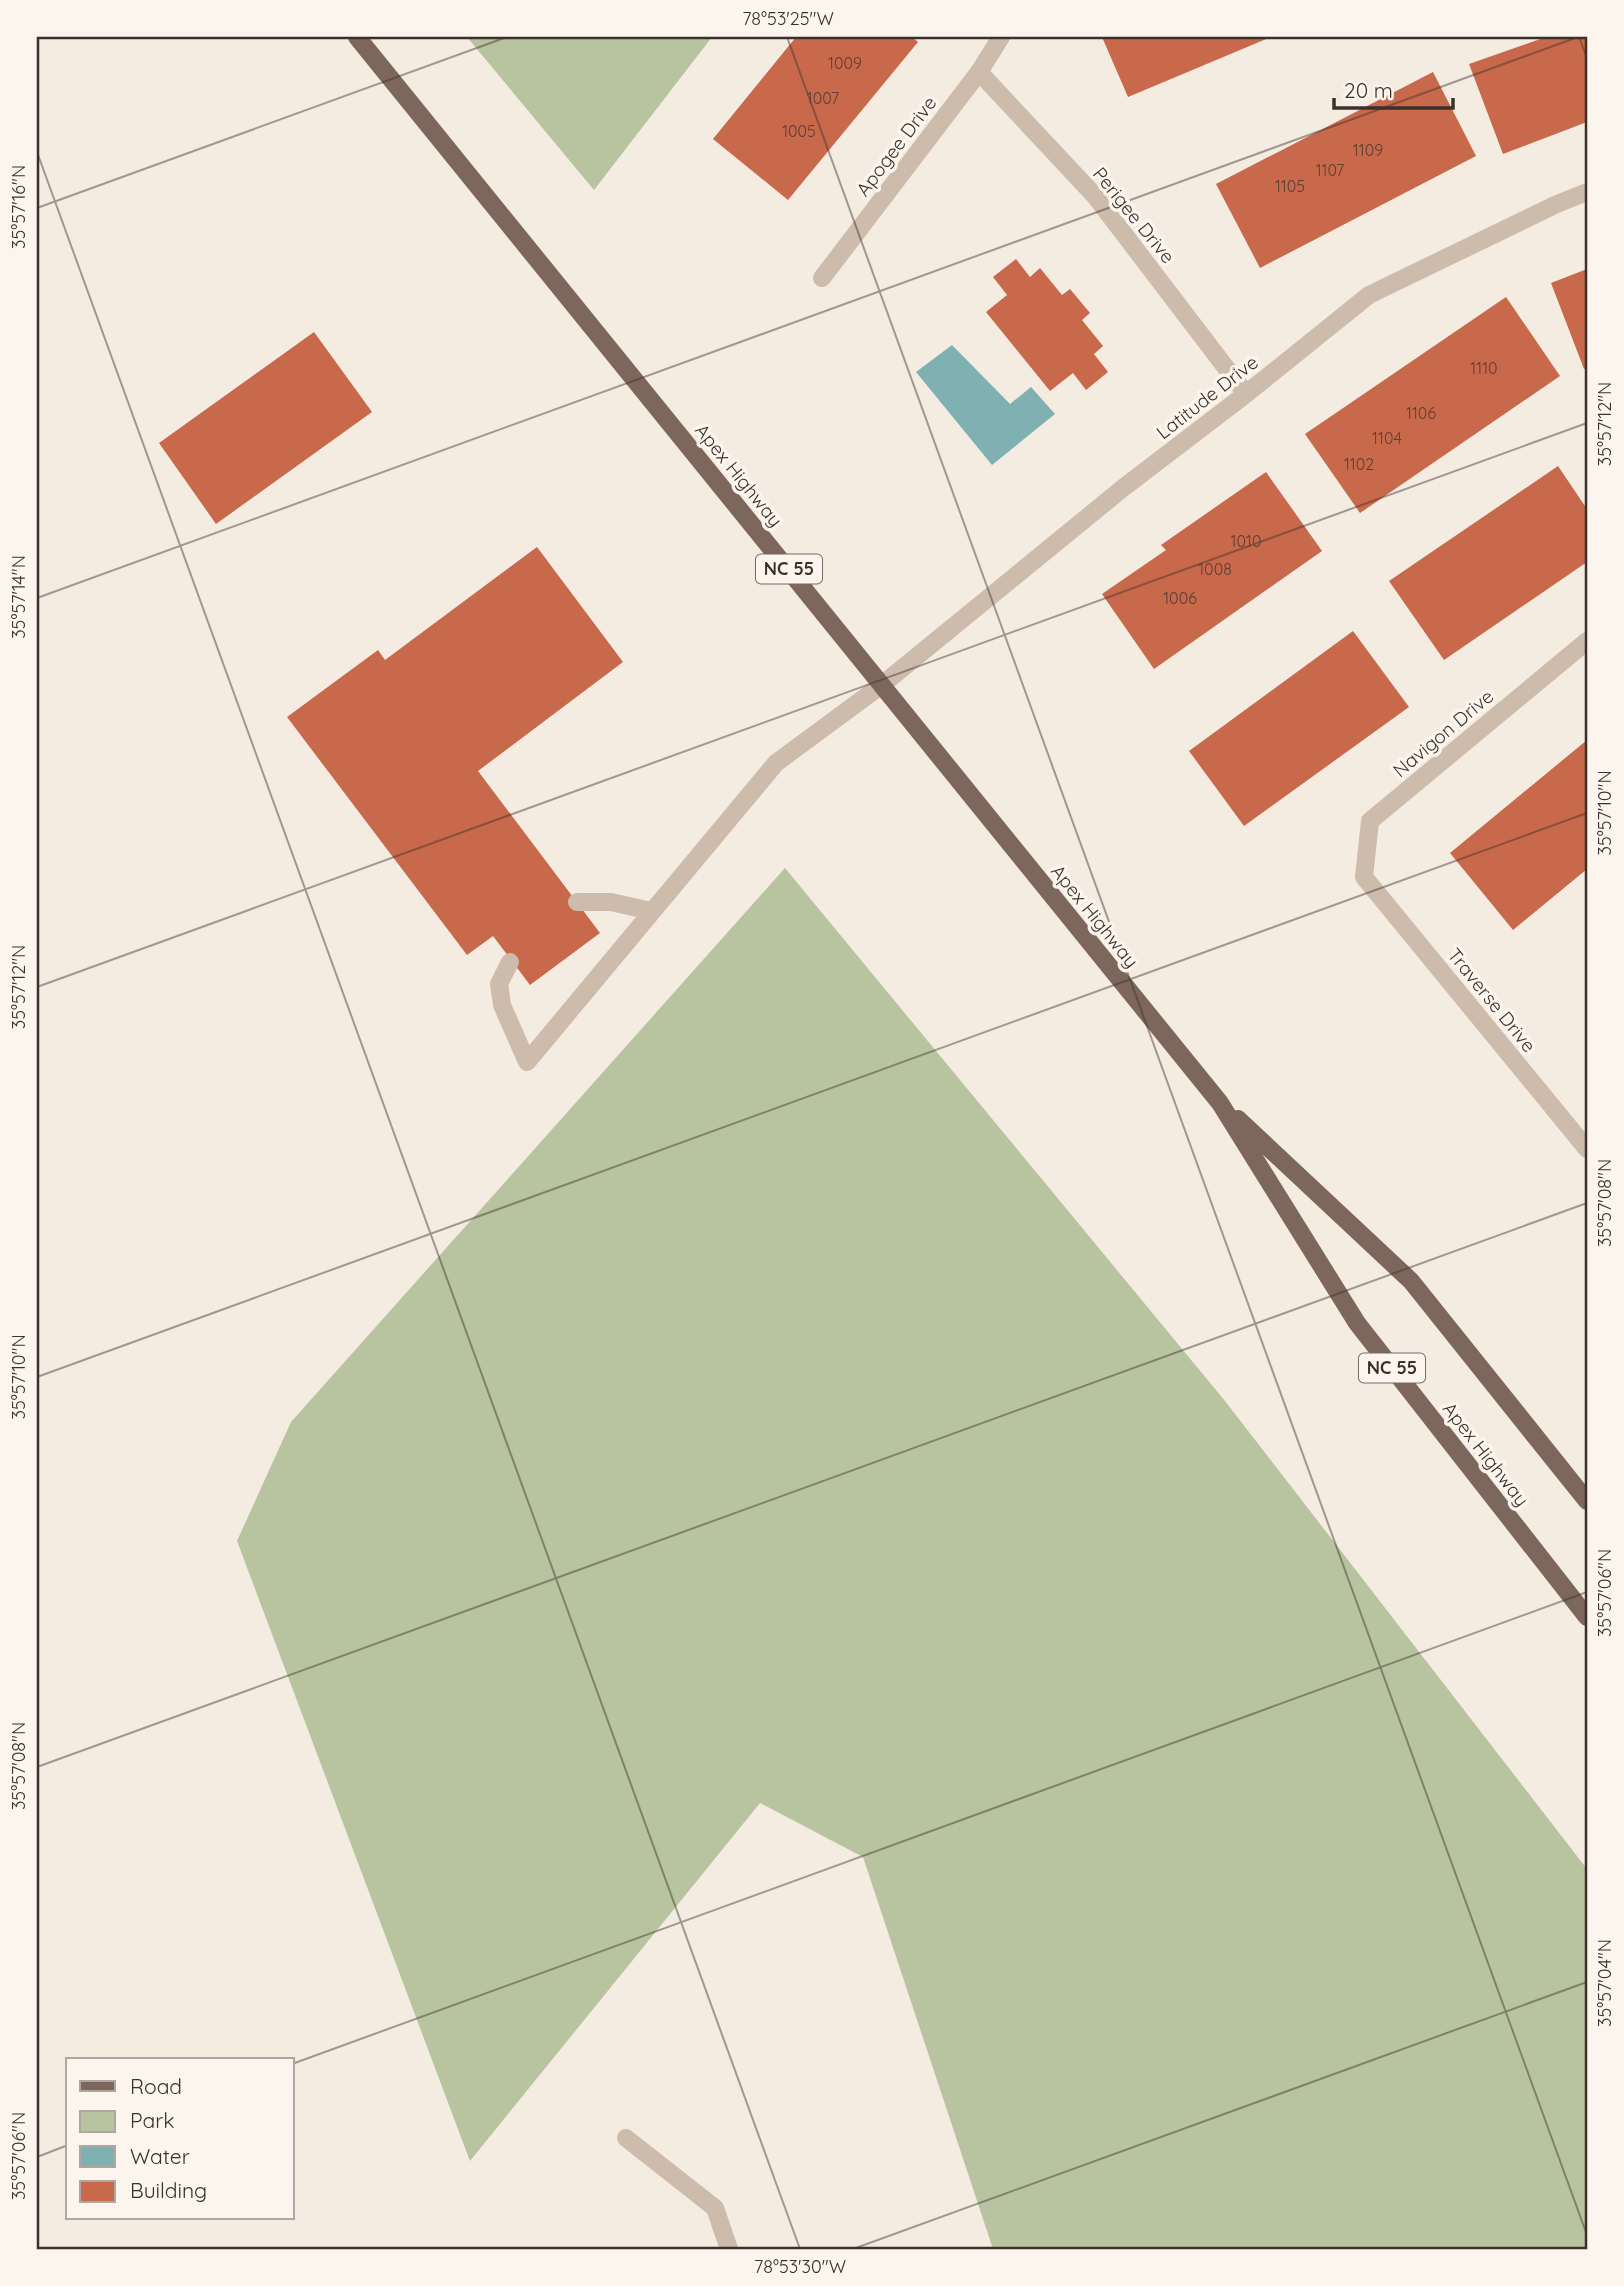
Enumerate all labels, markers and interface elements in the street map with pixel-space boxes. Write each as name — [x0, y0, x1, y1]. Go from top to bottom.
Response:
text: 78°53'25"W — [742, 7, 834, 30]
house number: 1009 — [828, 53, 862, 73]
scale bar — [1334, 66, 1452, 110]
text: 20 m — [1344, 77, 1393, 103]
house number: 1007 — [807, 88, 839, 108]
street label: Apogee Drive — [851, 91, 941, 201]
house number: 1005 — [782, 121, 816, 141]
house number: 1109 — [1353, 140, 1383, 160]
house number: 1107 — [1316, 160, 1344, 180]
street label: Perigee Drive — [1088, 162, 1180, 268]
text: 35°57'16"N — [7, 165, 30, 249]
house number: 1105 — [1275, 176, 1305, 196]
street label: Latitude Drive — [1151, 350, 1263, 444]
house number: 1110 — [1470, 358, 1498, 378]
text: 35°57'12"N — [1593, 382, 1616, 466]
house number: 1106 — [1406, 403, 1436, 423]
street label: Apex Highway — [690, 419, 788, 531]
house number: 1104 — [1372, 428, 1402, 448]
house number: 1102 — [1344, 454, 1374, 474]
house number: 1010 — [1231, 531, 1261, 551]
road number: NC 55 — [756, 554, 822, 584]
text: 35°57'14"N — [7, 555, 30, 639]
house number: 1008 — [1198, 559, 1232, 579]
house number: 1006 — [1163, 588, 1197, 608]
street label: Navigon Drive — [1388, 684, 1498, 782]
text: 35°57'10"N — [1593, 770, 1616, 856]
street label: Apex Highway — [1046, 860, 1144, 972]
street label: Traverse Drive — [1443, 943, 1541, 1057]
text: 35°57'12"N — [7, 945, 30, 1029]
text: 35°57'08"N — [1593, 1159, 1616, 1247]
text: 35°57'10"N — [7, 1334, 30, 1420]
road number: NC 55 — [1359, 1353, 1425, 1382]
street label: Apex Highway — [1438, 1397, 1534, 1511]
text: 35°57'06"N — [1593, 1549, 1616, 1637]
text: 35°57'08"N — [7, 1722, 30, 1810]
text: 35°57'04"N — [1593, 1939, 1616, 2027]
legend — [66, 2058, 294, 2220]
text: Road — [130, 2073, 182, 2099]
text: Park — [130, 2107, 174, 2133]
text: 35°57'06"N — [7, 2112, 30, 2200]
text: Water — [130, 2143, 190, 2169]
text: Building — [130, 2177, 207, 2203]
text: 78°53'30"W — [754, 2255, 846, 2278]

